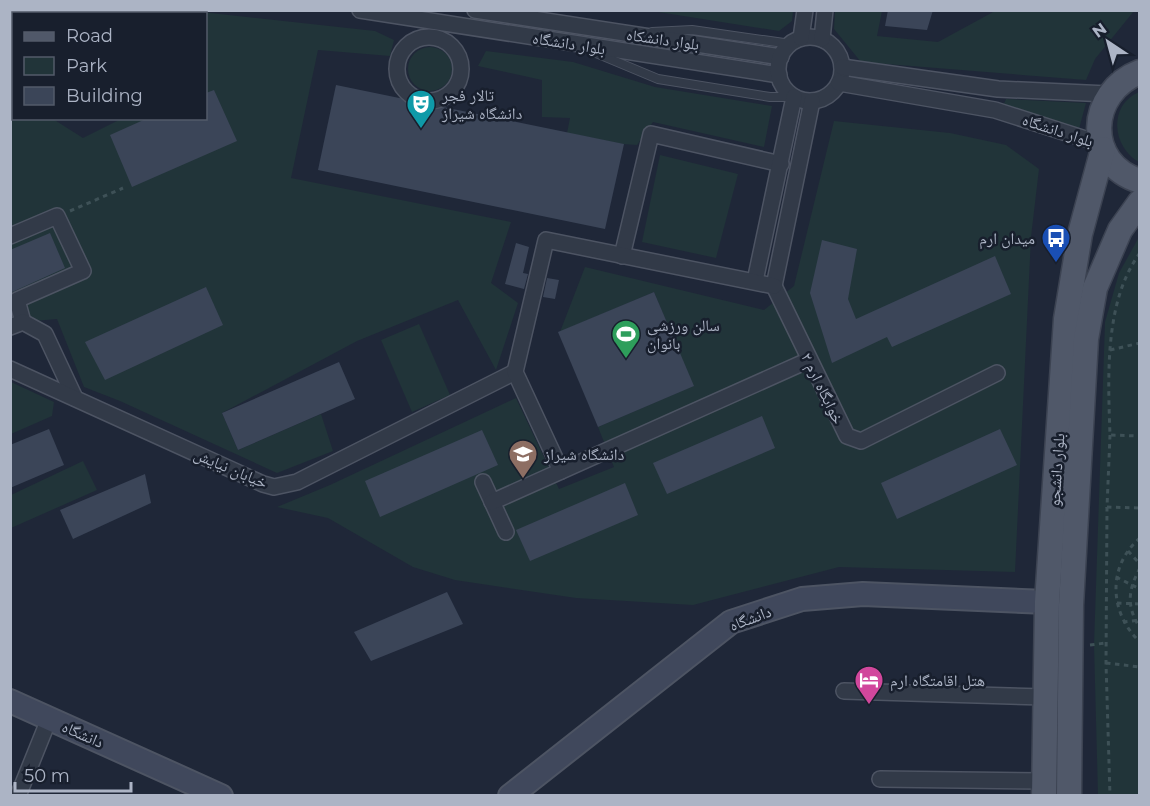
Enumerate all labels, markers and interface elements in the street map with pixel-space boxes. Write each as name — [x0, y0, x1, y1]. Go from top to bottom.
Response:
legend — [12, 12, 207, 120]
north arrow — [1078, 12, 1138, 72]
text: N — [1089, 19, 1110, 42]
text: Road — [66, 25, 113, 47]
street label: بلوار دانشکاه — [625, 25, 701, 54]
street label: بلوار دانشگاه — [531, 28, 607, 59]
text: Park — [66, 55, 107, 77]
text: Building — [66, 85, 143, 107]
place label: تالار فجر دانشگاه شیراز — [441, 86, 522, 123]
theatre icon: تالار فجر دانشگاه شیراز — [405, 88, 437, 130]
street label: بلوار دانشگاه — [1020, 110, 1096, 151]
bus stop icon: میدان ارم — [1040, 222, 1072, 264]
place label: میدان ارم — [979, 229, 1035, 249]
place label: سالن ورزشی بانوان — [647, 316, 720, 354]
sports icon: سالن ورزشی بانوان — [610, 318, 642, 360]
street label: خوابگاه ارم ۲ — [796, 349, 848, 428]
street label: بلوار دانشجو — [1044, 433, 1069, 507]
school or university icon: دانشگاه شیراز — [507, 438, 539, 480]
street label: خیابان نیایش — [191, 444, 270, 493]
place label: دانشگاه شیراز — [543, 445, 624, 464]
street label: دانشگاه — [727, 602, 774, 635]
hotel icon: هتل اقامتگاه ارم — [853, 664, 885, 706]
place label: هتل اقامتگاه ارم — [890, 671, 985, 691]
street label: دانشگاه — [59, 717, 106, 752]
scale bar — [15, 755, 130, 793]
text: 50 m — [24, 765, 70, 787]

